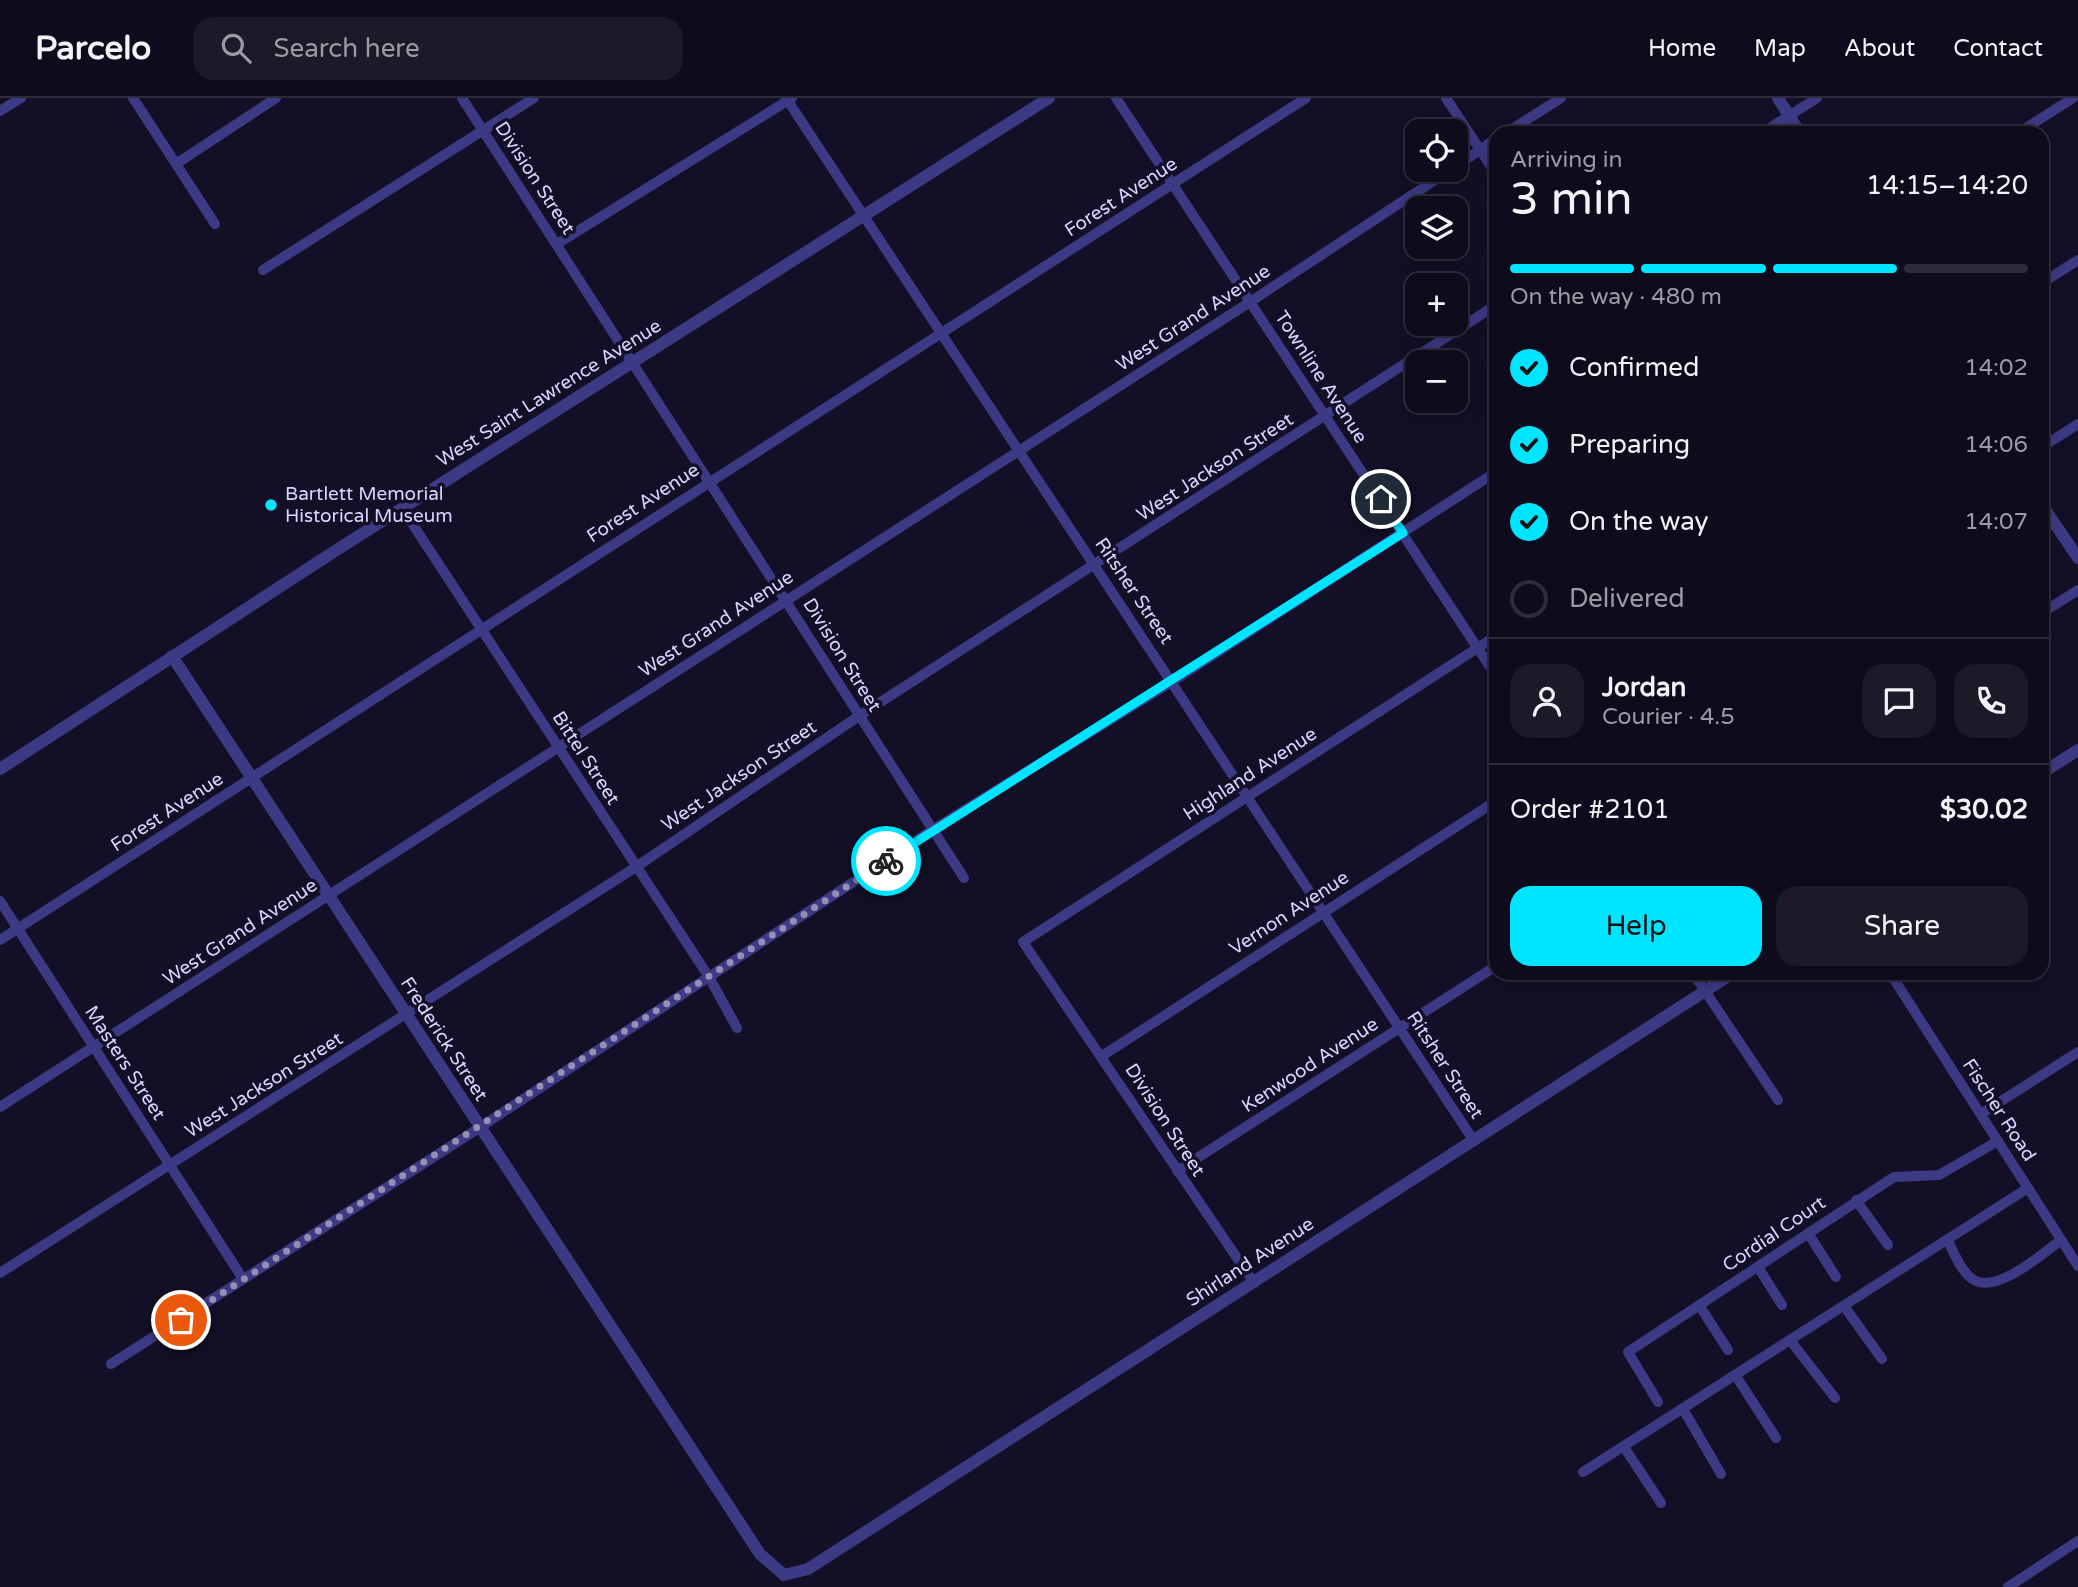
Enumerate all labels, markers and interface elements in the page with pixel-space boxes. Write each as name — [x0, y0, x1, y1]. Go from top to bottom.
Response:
search box — [193, 17, 683, 80]
text: Parcelo — [35, 29, 151, 68]
icon: search — [217, 29, 255, 67]
text: Search here — [273, 33, 420, 64]
text: Home — [1648, 34, 1716, 63]
text: Map — [1754, 34, 1806, 63]
text: About — [1844, 34, 1915, 63]
text: Contact — [1953, 34, 2043, 63]
street label: Division Street — [490, 118, 580, 238]
map controls — [1405, 119, 1468, 413]
button: locate — [1405, 119, 1468, 182]
text: Arriving in — [1510, 146, 1623, 174]
street label: Forest Avenue — [1061, 153, 1181, 241]
text: 14:15–14:20 — [1866, 170, 2028, 201]
text: 3 min — [1510, 172, 1633, 227]
button: layers — [1405, 196, 1468, 259]
street label: West Grand Avenue — [1112, 260, 1274, 376]
button: + — [1405, 273, 1468, 336]
text: On the way · 480 m — [1510, 283, 1722, 311]
street label: Townline Avenue — [1270, 307, 1372, 447]
street label: West Saint Lawrence Avenue — [433, 315, 665, 471]
icon: check — [1510, 349, 1548, 387]
button: − — [1405, 350, 1468, 413]
text: Confirmed — [1569, 352, 1699, 383]
text: 14:02 — [1964, 354, 2028, 382]
street label: West Jackson Street — [1133, 408, 1297, 526]
icon: check — [1510, 426, 1548, 464]
text: Preparing — [1569, 429, 1690, 460]
text: 14:06 — [1964, 431, 2028, 459]
street label: Forest Avenue — [583, 459, 703, 547]
pin — [1351, 469, 1411, 529]
icon: home — [1362, 480, 1400, 518]
place label: Bartlett Memorial Historical Museum — [285, 483, 453, 527]
marker: Bartlett Memorial Historical Museum — [263, 497, 279, 513]
icon: check — [1510, 503, 1548, 541]
text: On the way — [1569, 506, 1709, 537]
text: 14:07 — [1964, 508, 2028, 536]
street label: Ritsher Street — [1090, 534, 1178, 648]
street label: West Grand Avenue — [635, 566, 797, 682]
text: Delivered — [1569, 583, 1685, 614]
street label: Division Street — [798, 594, 886, 716]
button: person — [1510, 664, 1584, 738]
button: chat — [1862, 664, 1936, 738]
button: phone — [1954, 664, 2028, 738]
text: Jordan — [1602, 672, 1686, 703]
text: Courier · 4.5 — [1602, 703, 1735, 731]
street label: Bittel Street — [548, 707, 624, 809]
street label: West Jackson Street — [658, 716, 820, 836]
street label: Highland Avenue — [1179, 723, 1321, 825]
street label: Forest Avenue — [107, 768, 227, 856]
text: Order #2101 — [1510, 794, 1670, 825]
text: $30.02 — [1940, 794, 2028, 825]
courier — [851, 826, 921, 896]
icon: bike — [867, 842, 905, 880]
street label: Vernon Avenue — [1225, 866, 1353, 960]
street label: West Grand Avenue — [159, 874, 321, 990]
button: Help — [1510, 886, 1762, 966]
button: Share — [1776, 886, 2028, 966]
street label: Frederick Street — [396, 973, 492, 1105]
street label: Masters Street — [80, 1002, 170, 1124]
street label: Ritsher Street — [1402, 1007, 1488, 1123]
street label: Kenwood Avenue — [1238, 1013, 1382, 1117]
street label: West Jackson Street — [181, 1028, 347, 1142]
street label: Fischer Road — [1958, 1055, 2040, 1165]
street label: Division Street — [1120, 1060, 1210, 1180]
street label: Cordial Court — [1718, 1192, 1830, 1276]
street label: Shirland Avenue — [1182, 1213, 1318, 1311]
pin — [151, 1290, 211, 1350]
icon: bag — [162, 1301, 200, 1339]

